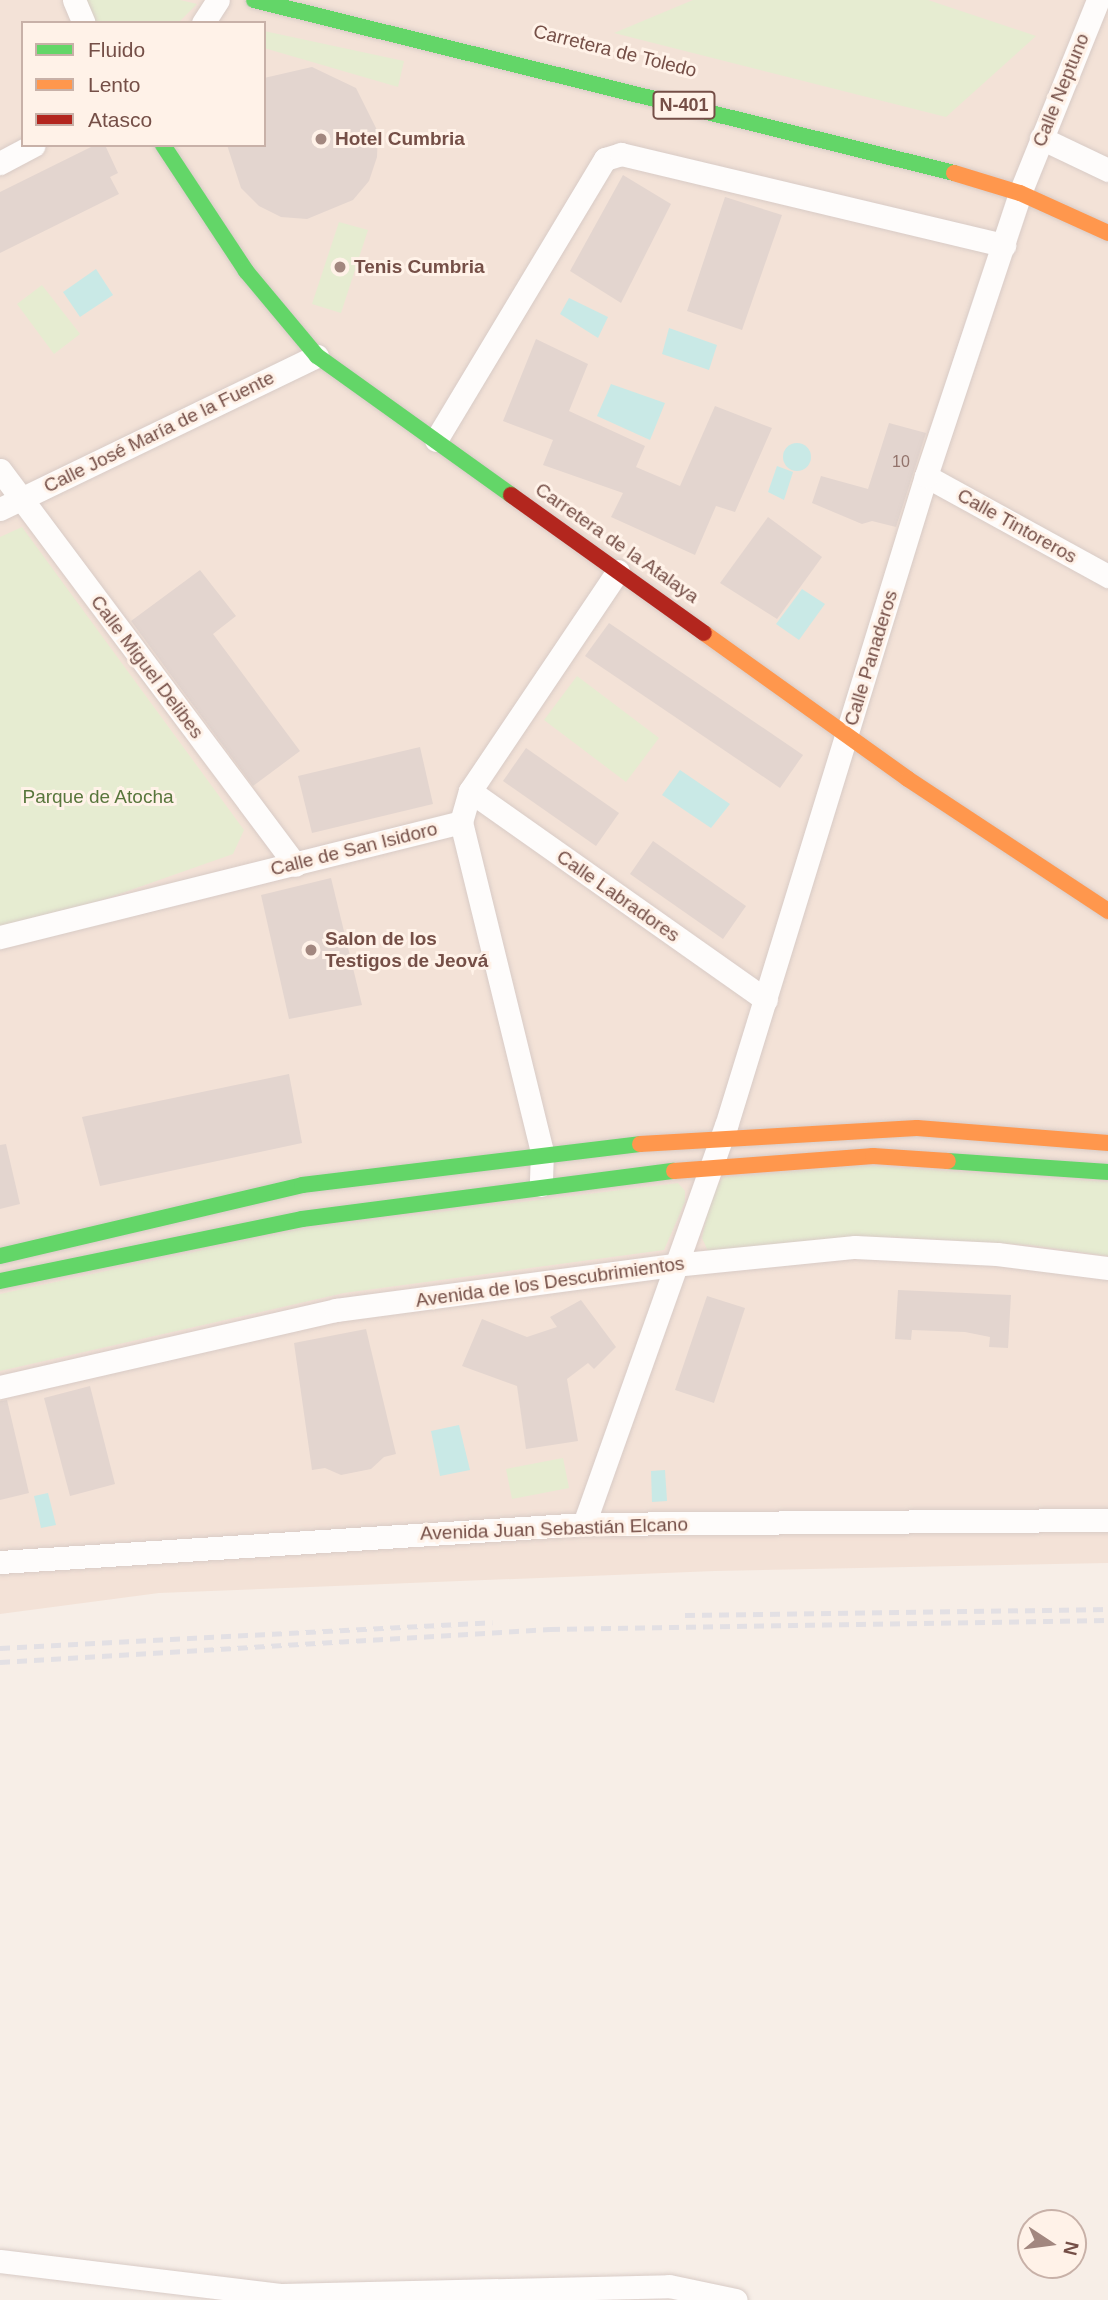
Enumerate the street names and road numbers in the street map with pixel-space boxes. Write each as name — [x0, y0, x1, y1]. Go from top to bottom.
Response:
street label: Carretera de Toledo — [531, 20, 699, 82]
street label: Calle Neptuno — [1028, 30, 1094, 150]
road number: N-401 — [651, 90, 717, 120]
street label: Calle José María de la Fuente — [40, 366, 278, 498]
street label: Carretera de la Atalaya — [530, 478, 704, 608]
street label: Calle Tintoreros — [953, 484, 1081, 568]
street label: Calle Panaderos — [840, 587, 902, 729]
street label: Calle Miguel Delibes — [86, 591, 208, 743]
street label: Calle de San Isidoro — [268, 817, 440, 881]
street label: Calle Labradores — [552, 845, 684, 947]
street label: Avenida de los Descubrimientos — [414, 1252, 686, 1312]
street label: Avenida Juan Sebastián Elcano — [420, 1513, 688, 1545]

